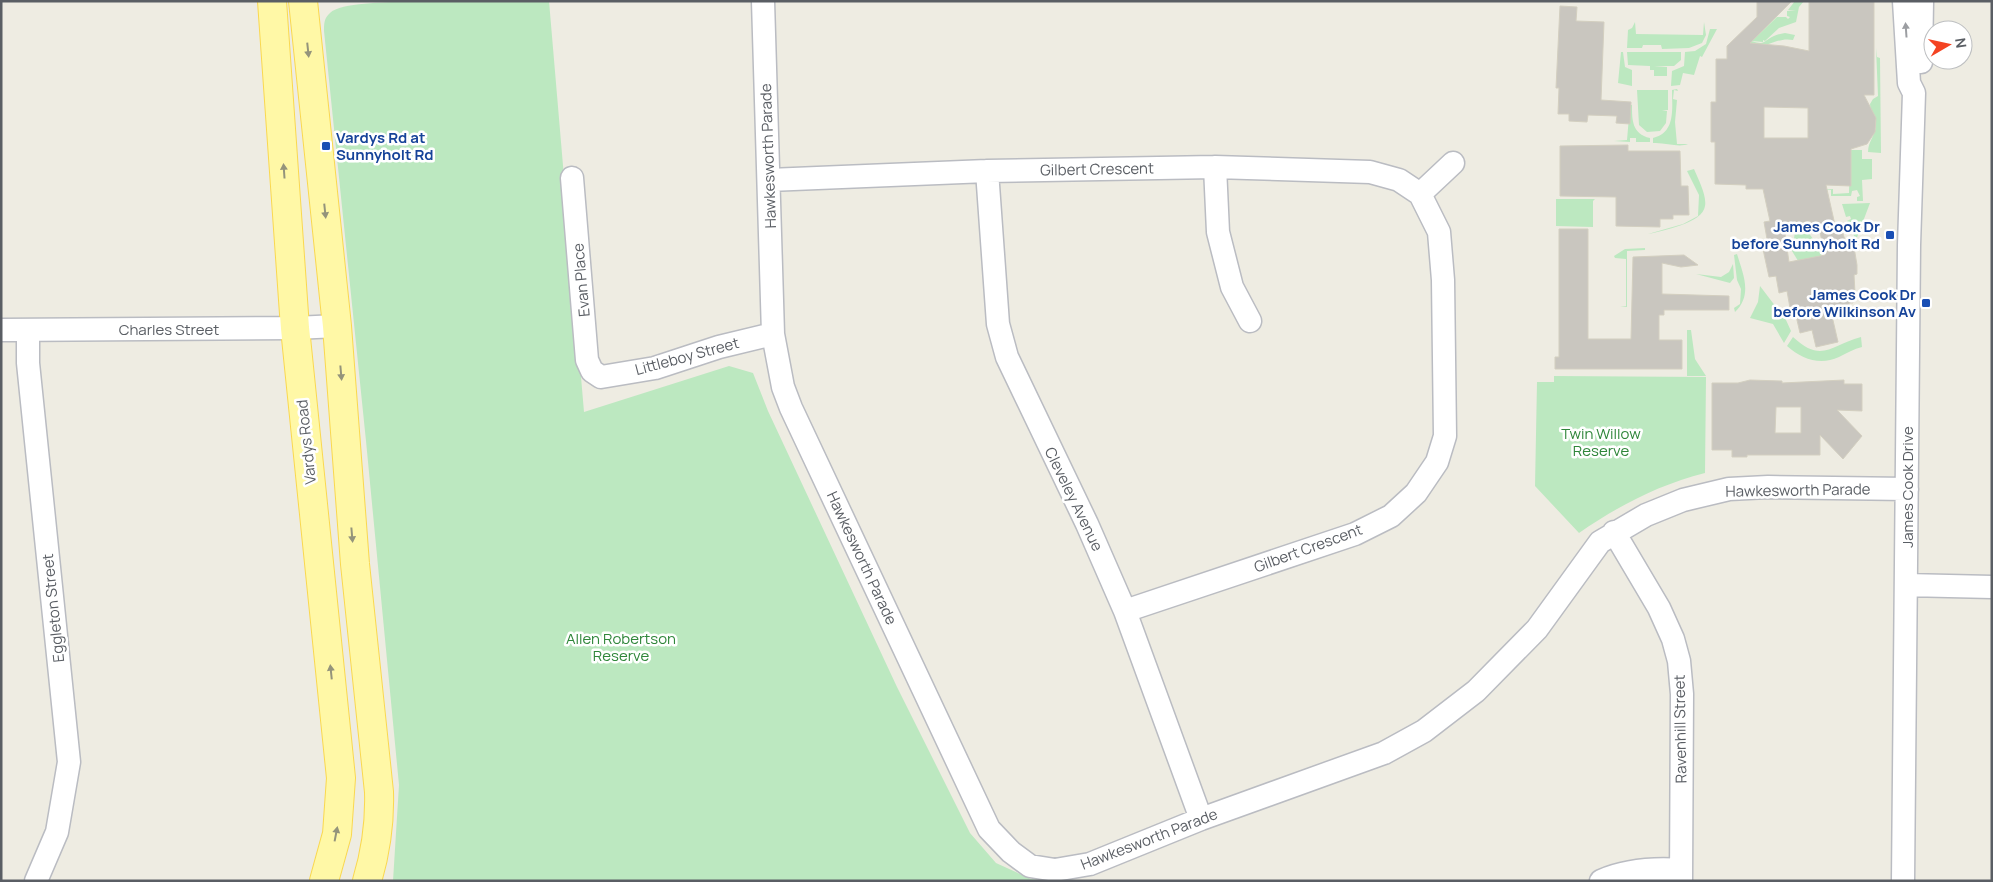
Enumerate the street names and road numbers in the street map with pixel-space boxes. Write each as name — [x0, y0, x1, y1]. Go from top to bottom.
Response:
street label: Hawkesworth Parade — [755, 83, 781, 229]
street label: Gilbert Crescent — [1040, 158, 1154, 180]
street label: Evan Place — [567, 242, 595, 318]
street label: Charles Street — [119, 319, 219, 340]
street label: Littleboy Street — [633, 332, 741, 380]
street label: Vardys Road — [291, 399, 321, 485]
street label: James Cook Drive — [1897, 426, 1918, 548]
street label: Cleveley Avenue — [1040, 444, 1108, 555]
street label: Hawkesworth Parade — [1725, 478, 1871, 502]
street label: Hawkesworth Parade — [822, 488, 902, 628]
street label: Gilbert Crescent — [1251, 519, 1365, 577]
street label: Eggleton Street — [37, 553, 69, 663]
street label: Ravenhill Street — [1669, 674, 1691, 784]
street label: Hawkesworth Parade — [1078, 803, 1221, 875]

